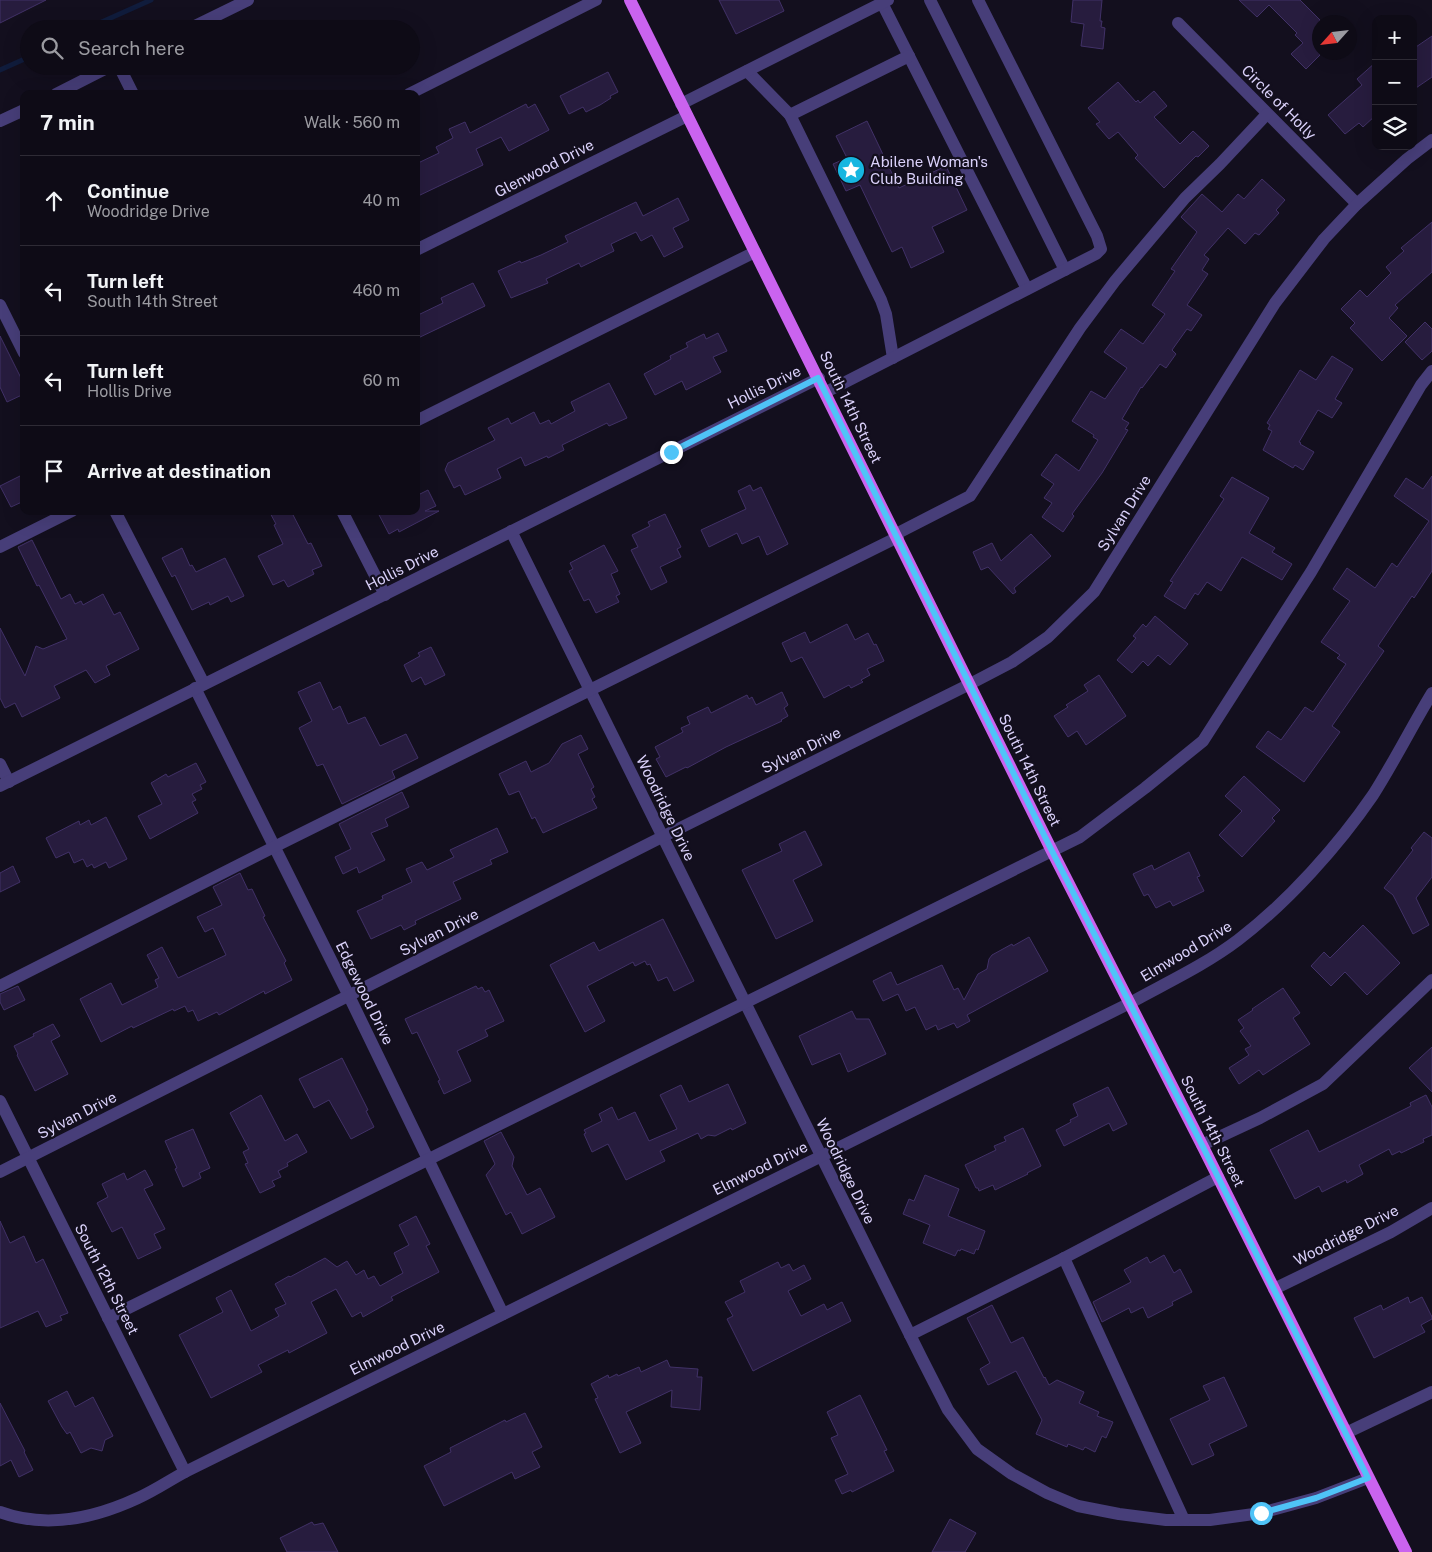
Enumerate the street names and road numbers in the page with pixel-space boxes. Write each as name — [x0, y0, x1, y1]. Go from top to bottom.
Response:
street label: Circle of Holly — [1238, 61, 1320, 143]
street label: Glenwood Drive — [492, 136, 596, 200]
street label: South 14th Street — [816, 348, 886, 466]
street label: Hollis Drive — [725, 362, 803, 412]
street label: Sylvan Drive — [1094, 472, 1154, 554]
street label: Hollis Drive — [363, 542, 441, 594]
street label: South 14th Street — [995, 711, 1065, 829]
street label: Sylvan Drive — [758, 723, 844, 777]
street label: Woodridge Drive — [633, 753, 699, 863]
street label: Sylvan Drive — [397, 905, 481, 959]
street label: Elmwood Drive — [1137, 917, 1235, 985]
street label: Edgewood Drive — [333, 939, 397, 1047]
street label: South 14th Street — [1178, 1072, 1249, 1190]
street label: Sylvan Drive — [35, 1088, 119, 1142]
street label: Woodridge Drive — [813, 1116, 879, 1226]
street label: Elmwood Drive — [710, 1138, 810, 1198]
street label: Woodridge Drive — [1291, 1201, 1401, 1269]
street label: South 12th Street — [72, 1221, 142, 1338]
street label: Elmwood Drive — [347, 1318, 447, 1378]

